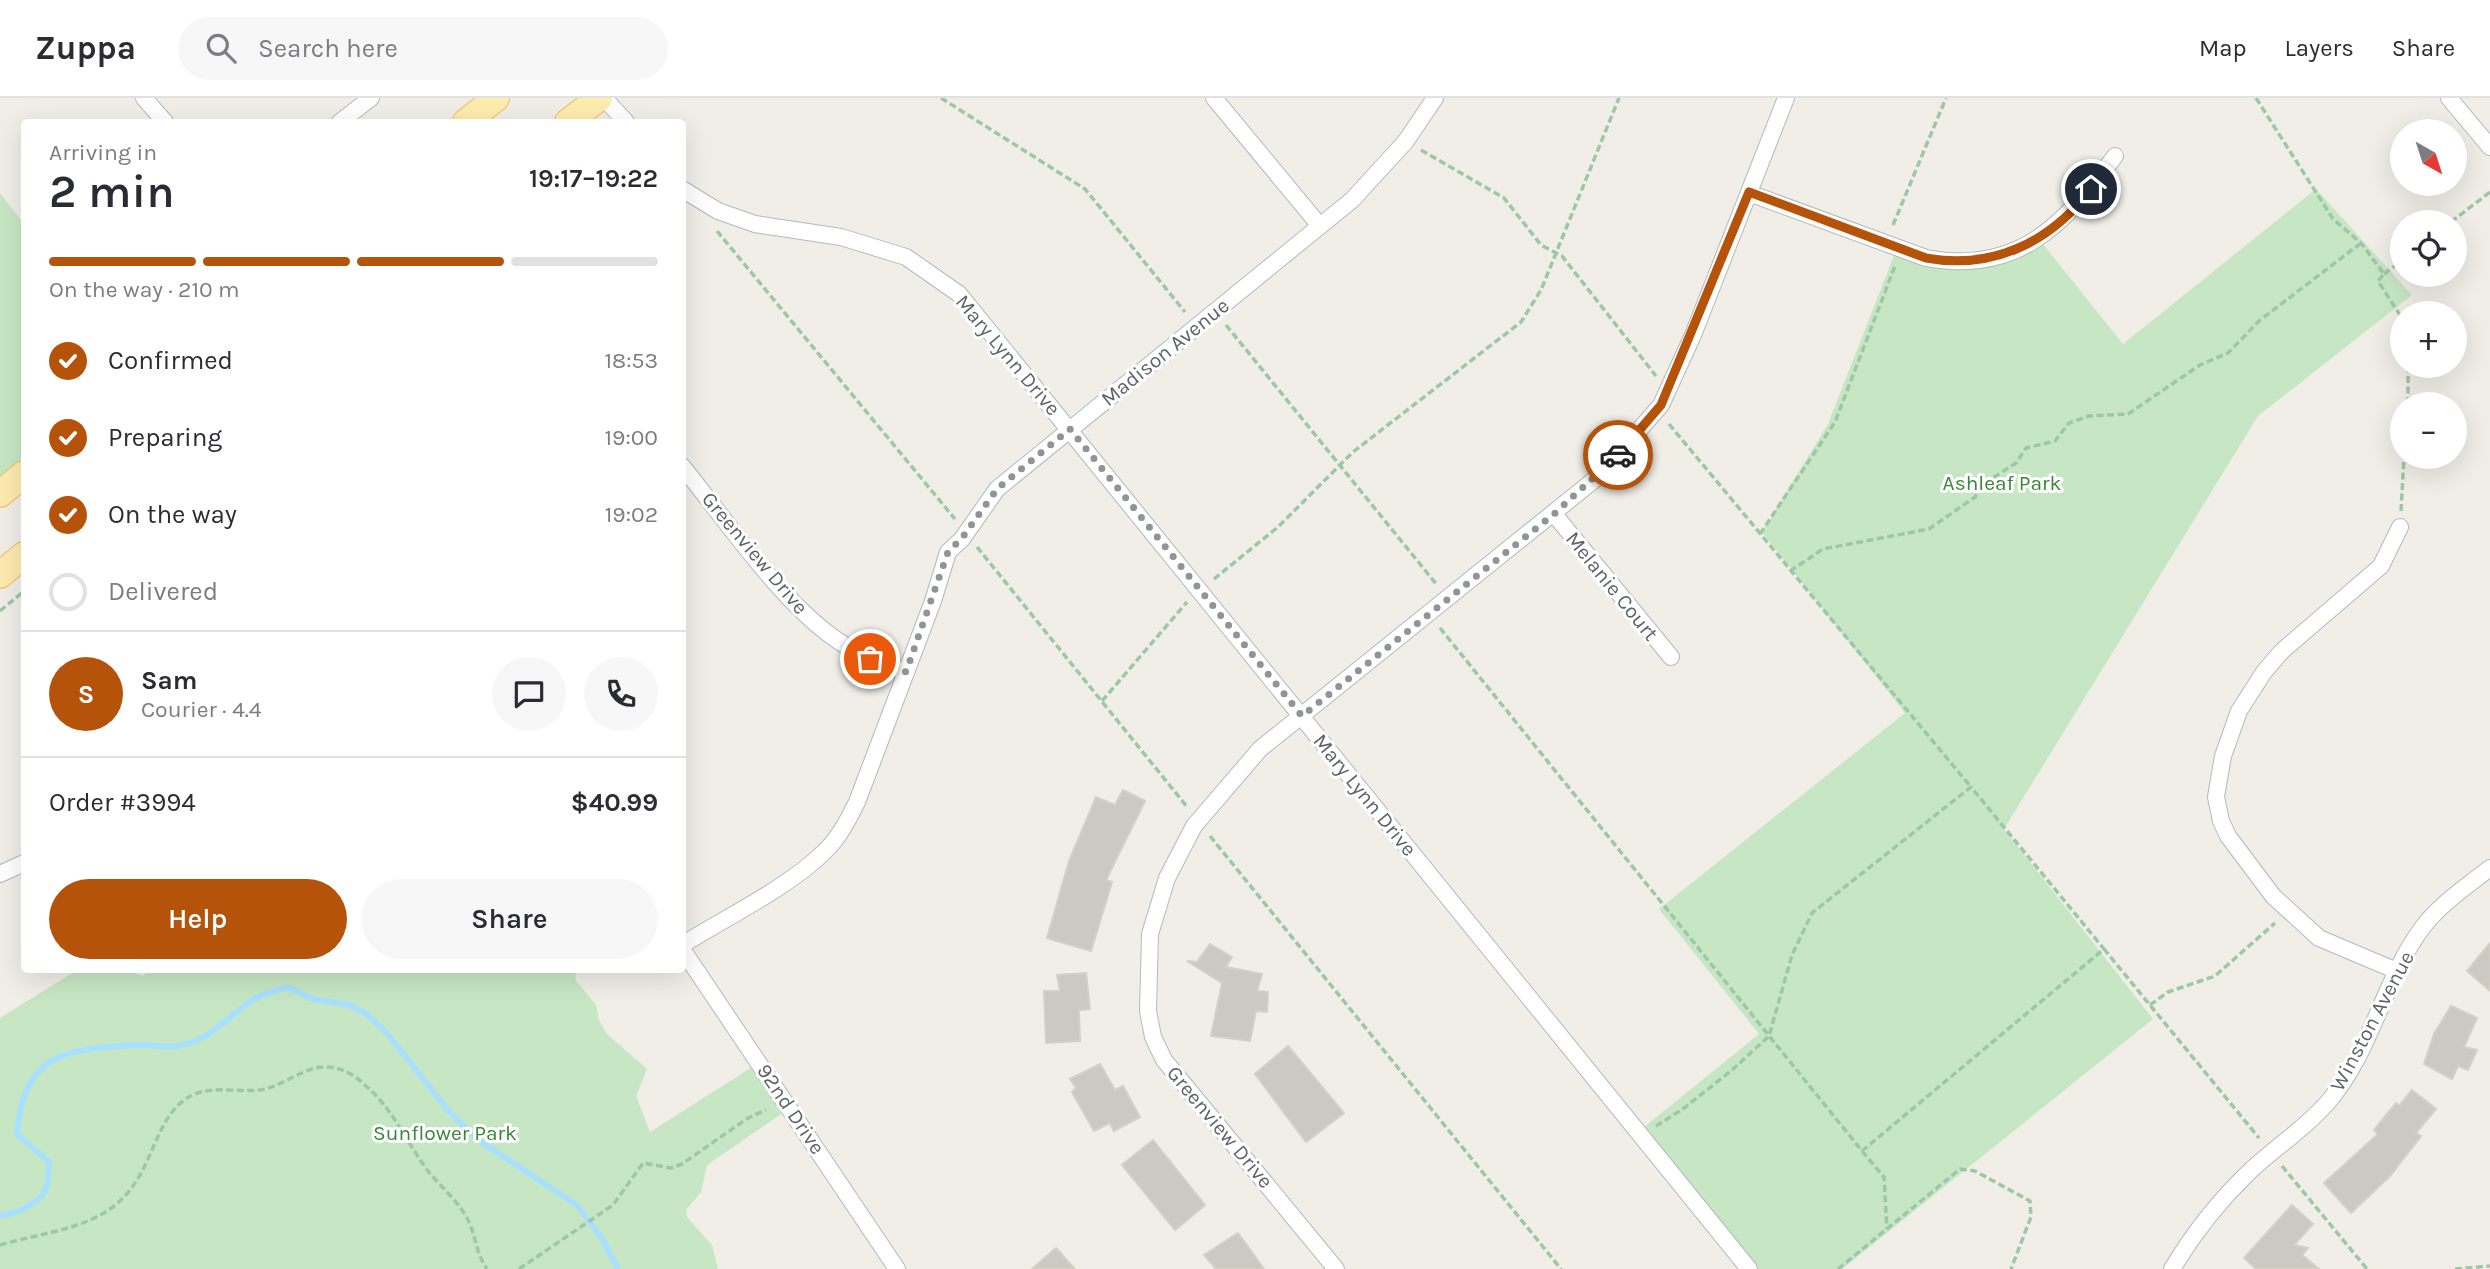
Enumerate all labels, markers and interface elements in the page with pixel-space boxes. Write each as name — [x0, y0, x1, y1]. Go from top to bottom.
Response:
search box — [178, 17, 668, 80]
text: Zuppa — [35, 29, 136, 67]
icon: search — [202, 29, 240, 67]
text: Search here — [258, 33, 398, 64]
text: Map — [2199, 34, 2247, 62]
text: Layers — [2285, 34, 2354, 62]
text: Share — [2392, 34, 2455, 62]
north arrow — [2390, 119, 2468, 196]
map controls — [2390, 119, 2467, 469]
text: Arriving in — [49, 139, 157, 166]
pin — [2061, 159, 2121, 219]
text: 19:17–19:22 — [529, 163, 658, 194]
text: 2 min — [49, 165, 175, 219]
icon: home — [2072, 170, 2110, 208]
button: locate — [2390, 210, 2467, 287]
text: On the way · 210 m — [49, 276, 240, 303]
street label: Mary Lynn Drive — [951, 290, 1065, 420]
street label: Madison Avenue — [1096, 293, 1234, 411]
button: + — [2390, 301, 2467, 378]
icon: check — [49, 342, 87, 380]
text: Confirmed — [108, 345, 233, 376]
text: 18:53 — [604, 347, 658, 374]
button: − — [2390, 392, 2467, 469]
icon: check — [49, 419, 87, 457]
courier — [1583, 420, 1653, 490]
text: Preparing — [108, 422, 222, 453]
text: 19:00 — [604, 424, 658, 451]
icon: car — [1599, 436, 1637, 474]
park label: Ashleaf Park — [1943, 471, 2062, 495]
street label: Greenview Drive — [697, 487, 813, 619]
icon: check — [49, 496, 87, 534]
text: On the way — [108, 499, 237, 530]
text: 19:02 — [605, 501, 658, 528]
street label: Melanie Court — [1561, 527, 1663, 645]
text: Delivered — [108, 576, 218, 607]
pin — [840, 629, 900, 689]
icon: bag — [851, 640, 889, 678]
button: chat — [492, 657, 566, 731]
button: phone — [584, 657, 658, 731]
text: Sam — [141, 665, 197, 696]
text: S — [78, 679, 94, 710]
text: Courier · 4.4 — [141, 696, 262, 723]
street label: Mary Lynn Drive — [1308, 729, 1422, 861]
text: Order #3994 — [49, 787, 196, 818]
text: $40.99 — [571, 787, 658, 818]
button: Help — [49, 879, 347, 959]
button: Share — [361, 879, 658, 959]
street label: Winston Avenue — [2325, 947, 2419, 1095]
street label: 92nd Drive — [752, 1059, 830, 1159]
street label: Greenview Drive — [1162, 1061, 1278, 1193]
park label: Sunflower Park — [373, 1121, 517, 1145]

